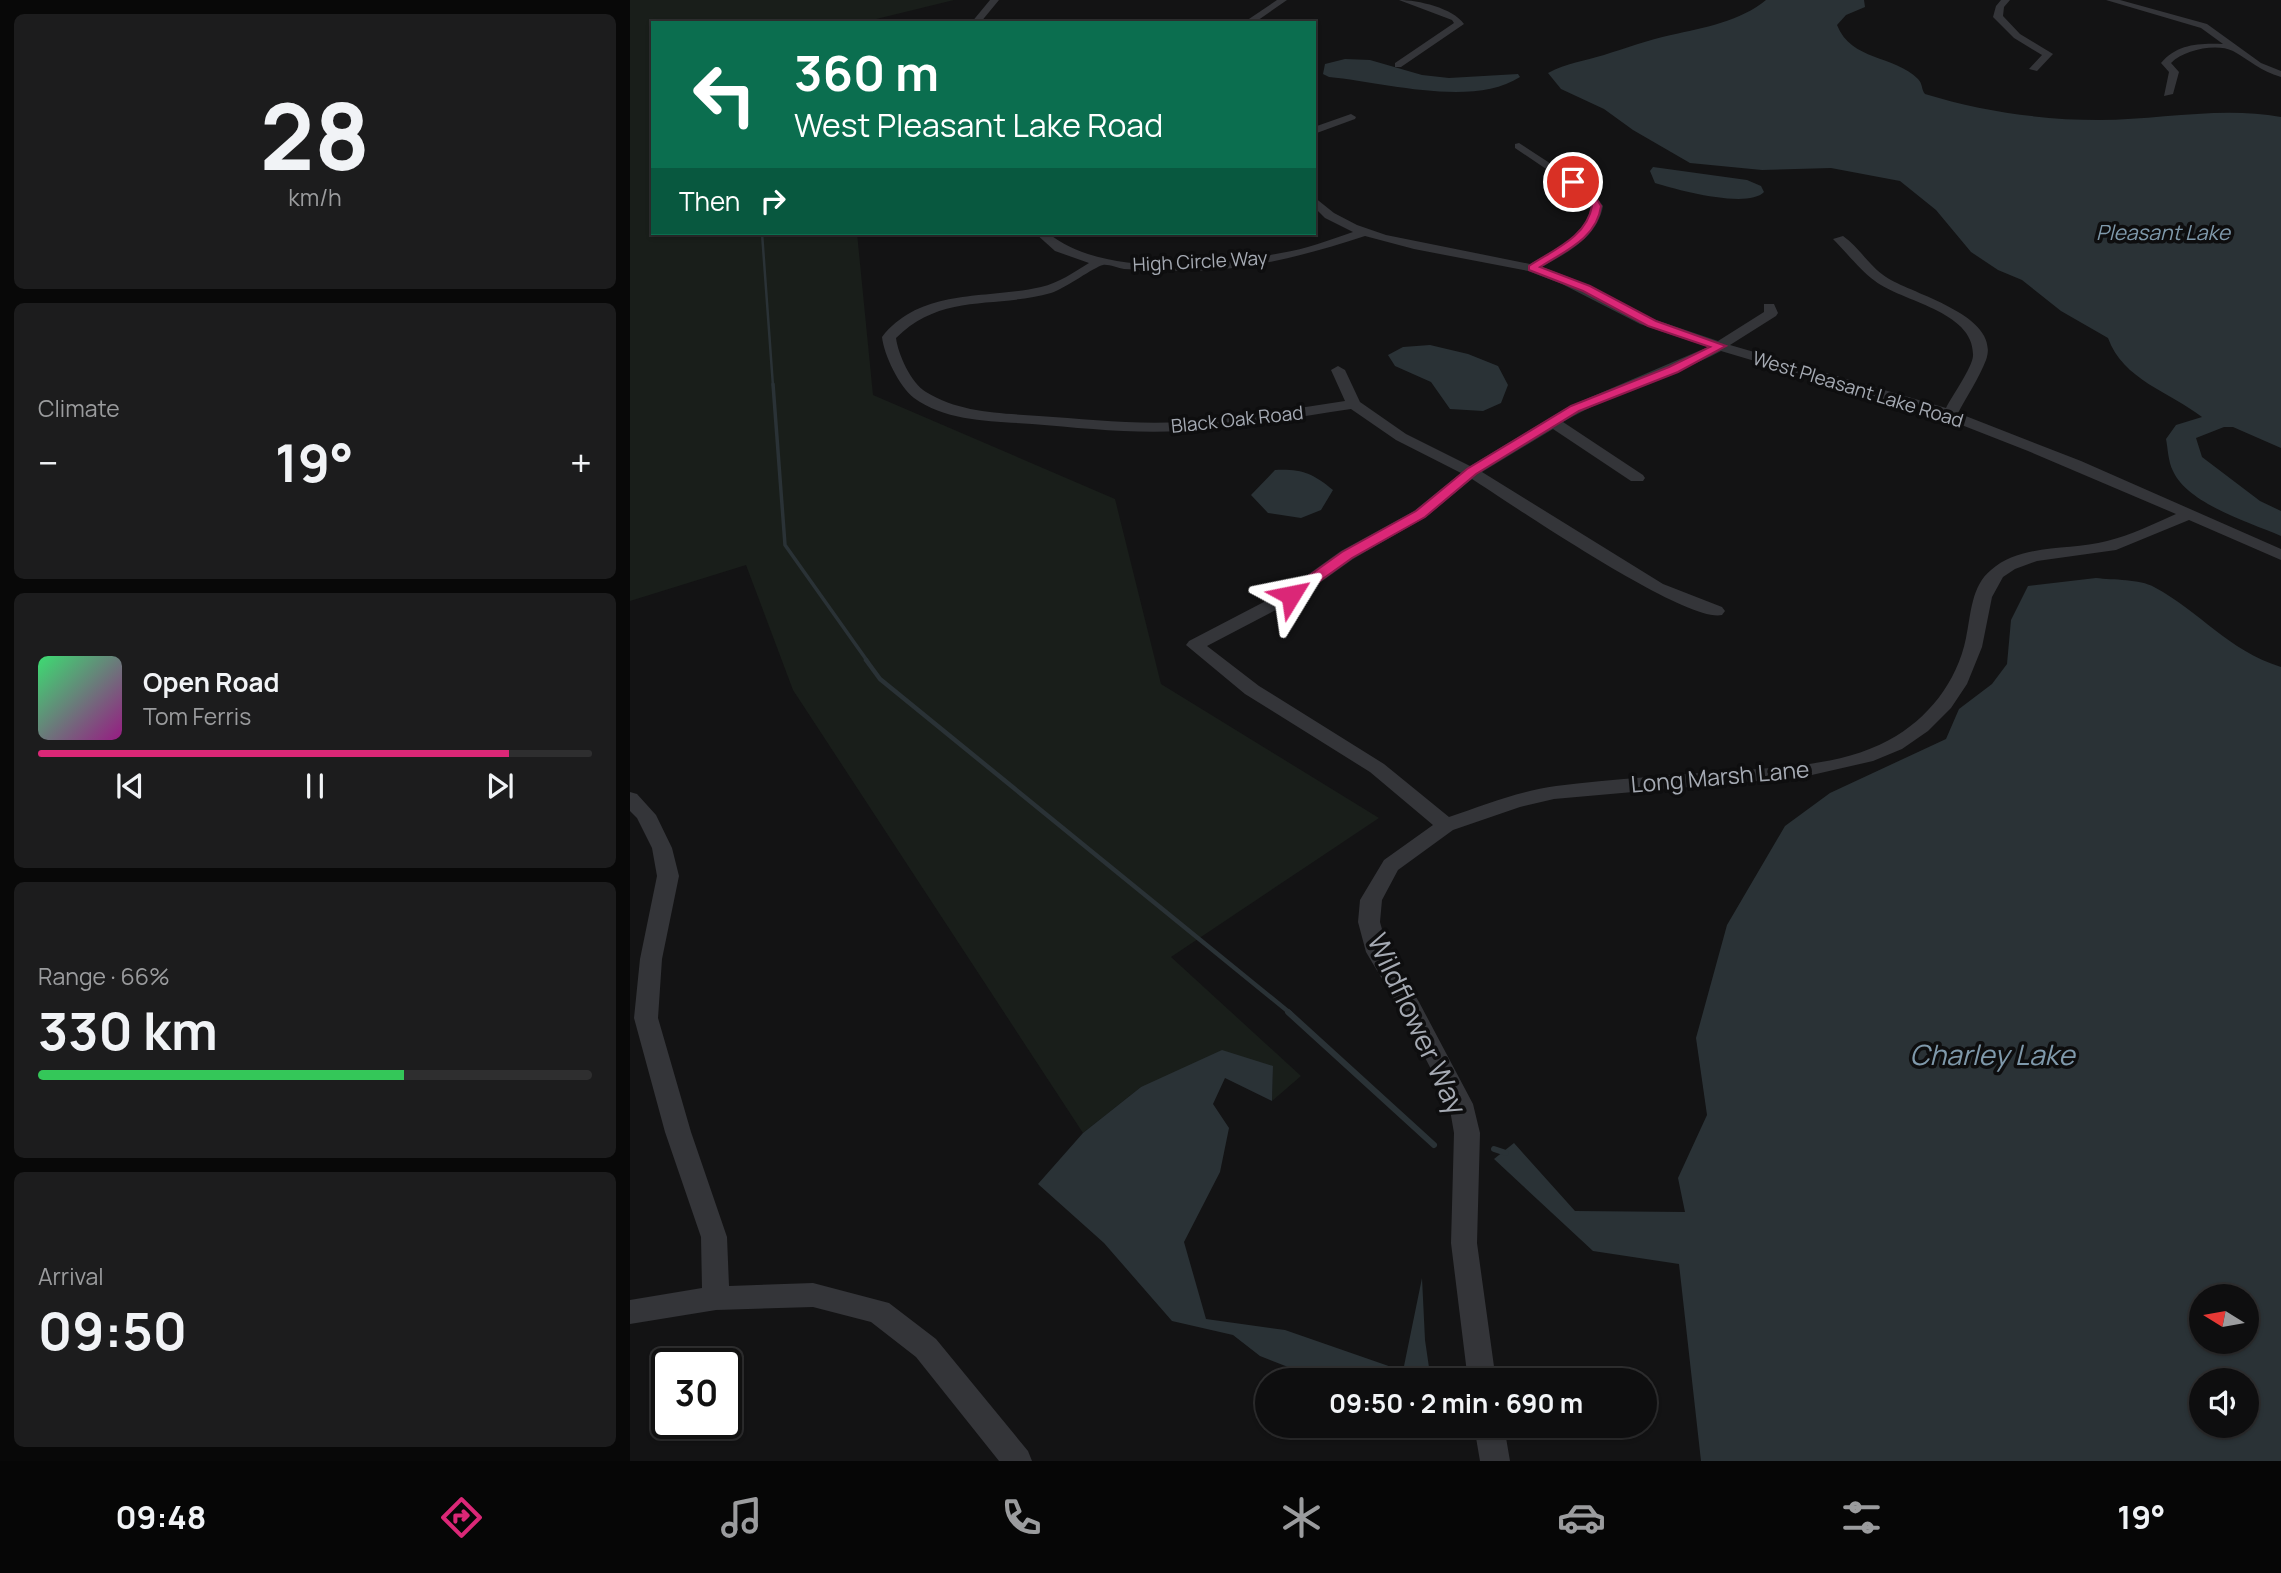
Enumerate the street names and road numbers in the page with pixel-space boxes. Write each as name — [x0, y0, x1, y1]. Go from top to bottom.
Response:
street label: High Circle Way — [1132, 244, 1268, 278]
street label: West Pleasant Lake Road — [1749, 345, 1967, 433]
street label: Black Oak Road — [1170, 399, 1304, 439]
street label: Long Marsh Lane — [1629, 752, 1810, 800]
street label: Wildflower Way — [1359, 927, 1477, 1121]

